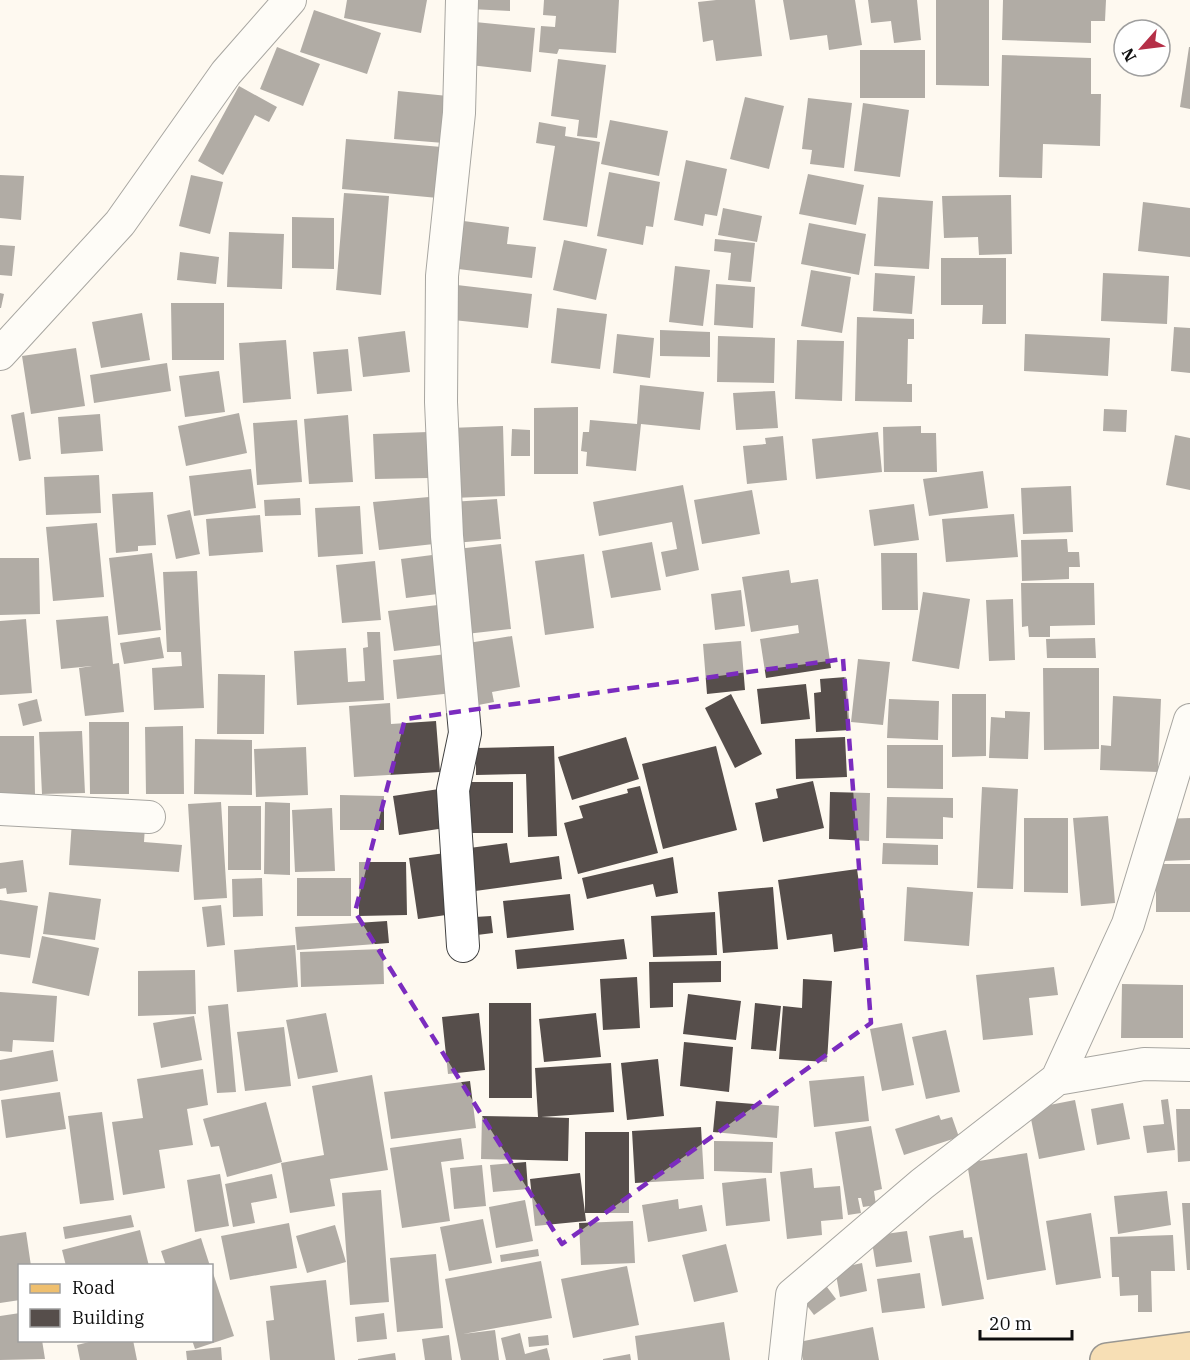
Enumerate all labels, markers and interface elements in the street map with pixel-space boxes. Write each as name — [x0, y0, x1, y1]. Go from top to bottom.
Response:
north arrow — [1112, 18, 1172, 78]
text: N — [1117, 45, 1141, 65]
legend — [18, 1264, 213, 1342]
text: Road — [72, 1276, 115, 1299]
scale bar — [980, 1303, 1072, 1341]
text: Building — [72, 1306, 144, 1329]
text: 20 m — [989, 1312, 1032, 1335]

